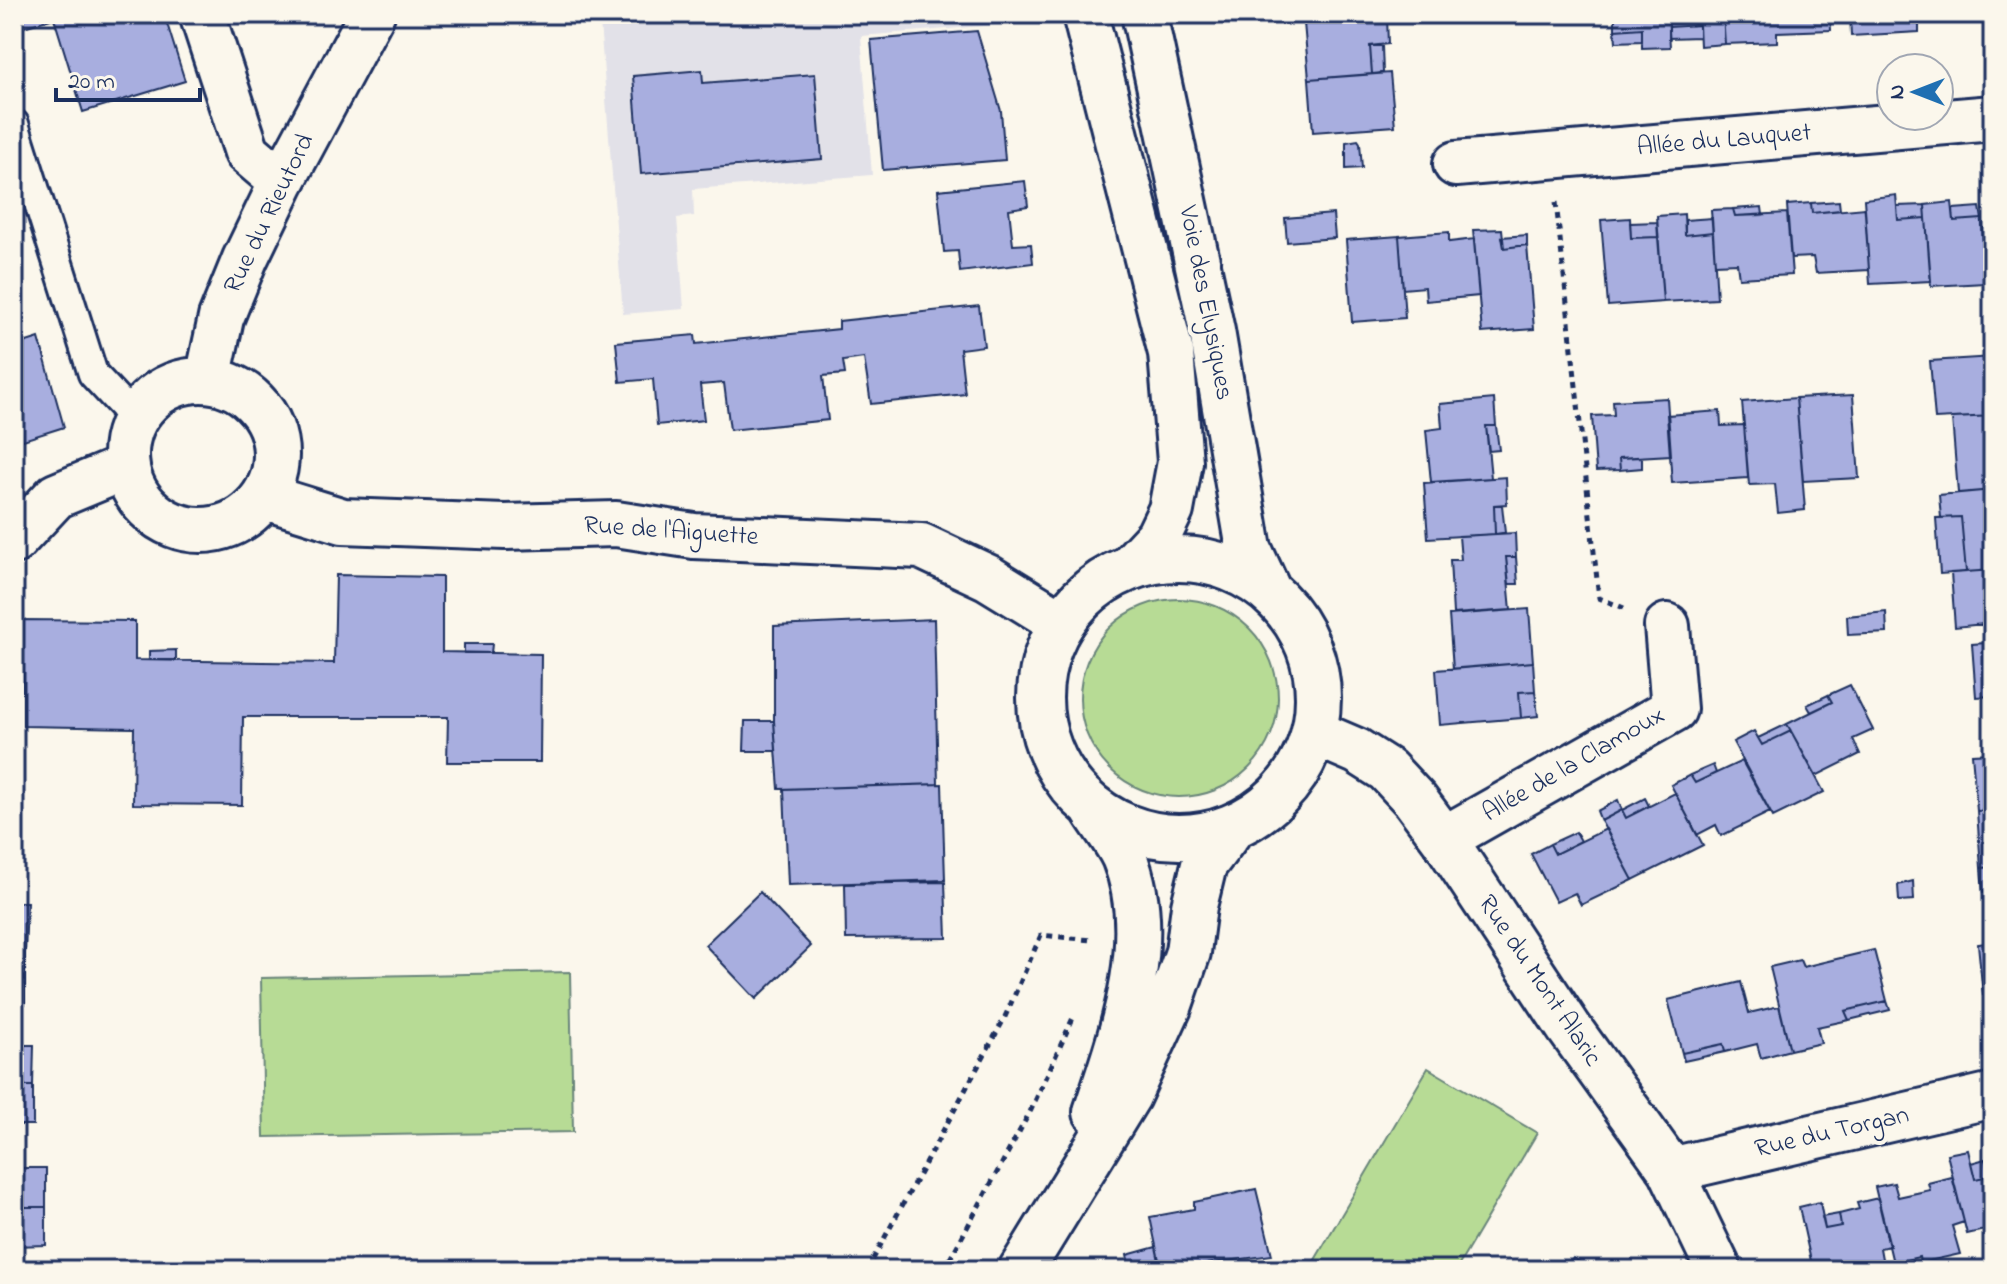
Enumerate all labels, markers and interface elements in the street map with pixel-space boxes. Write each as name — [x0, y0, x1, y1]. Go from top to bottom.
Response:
scale bar — [56, 52, 200, 102]
north arrow — [1875, 52, 1955, 132]
text: 20 m — [68, 65, 115, 100]
text: N — [1882, 85, 1914, 99]
street label: Allée du Lauquet — [1635, 114, 1813, 168]
street label: Rue du Rieutord — [215, 127, 325, 300]
street label: Voie des Elysiques — [1167, 201, 1242, 404]
street label: Rue de l'Aiguette — [582, 507, 760, 557]
street label: Allée de la Clamoux — [1476, 697, 1672, 833]
street label: Rue du Mont Alaric — [1468, 888, 1611, 1075]
street label: Rue du Torgan — [1751, 1097, 1913, 1169]

